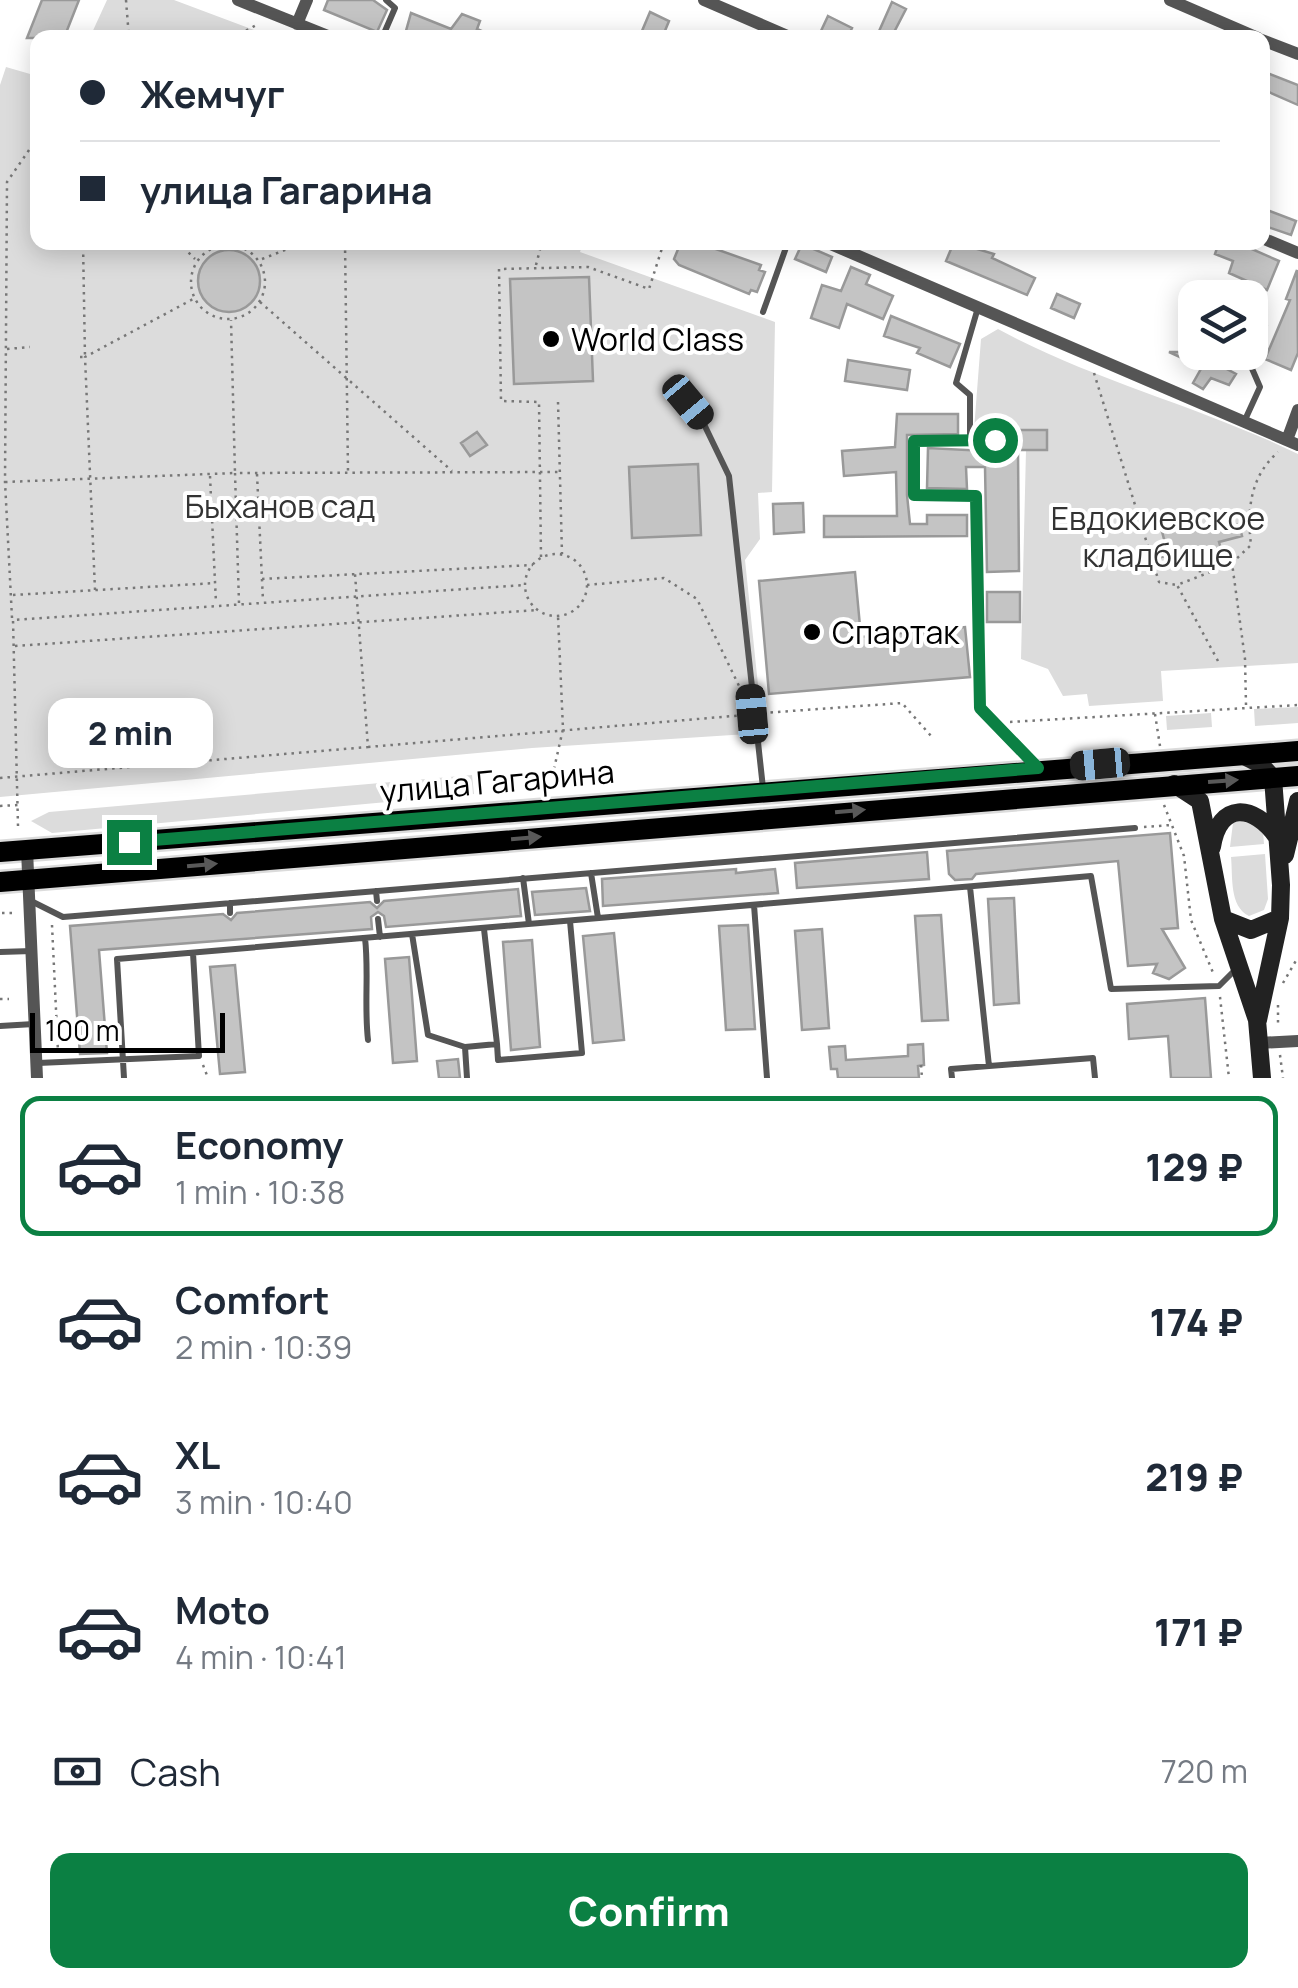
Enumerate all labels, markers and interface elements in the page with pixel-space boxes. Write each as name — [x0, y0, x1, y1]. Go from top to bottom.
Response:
text: Жемчуг — [140, 67, 285, 119]
text: улица Гагарина — [140, 163, 433, 215]
map controls — [1178, 280, 1268, 370]
button: layers — [1178, 280, 1268, 370]
place label: World Class — [571, 317, 744, 361]
marker: World Class — [540, 328, 562, 350]
car — [657, 369, 719, 435]
route start — [973, 418, 1018, 463]
park label: Быханов сад — [185, 484, 375, 528]
park label: Евдокиевское кладбище — [1051, 496, 1265, 577]
place label: Спартак — [832, 610, 960, 654]
marker: Спартак — [801, 621, 823, 643]
car — [734, 683, 770, 745]
callout: 2 min — [46, 697, 212, 767]
text: 2 min — [88, 711, 173, 755]
car — [1069, 746, 1131, 782]
street label: улица Гагарина — [378, 749, 616, 813]
one-way arrow — [1208, 773, 1240, 789]
one-way arrow — [834, 803, 866, 819]
route end — [107, 820, 152, 865]
one-way arrow — [510, 830, 542, 846]
one-way arrow — [186, 857, 218, 873]
scale bar — [30, 1008, 225, 1052]
text: 100 m — [45, 1011, 119, 1049]
text: Economy — [175, 1118, 344, 1170]
icon: car — [55, 1121, 145, 1211]
text: 129 ₽ — [1145, 1140, 1243, 1192]
text: 1 min · 10:38 — [175, 1170, 345, 1214]
text: Comfort — [175, 1273, 329, 1325]
icon: car — [55, 1276, 145, 1366]
text: 174 ₽ — [1149, 1295, 1243, 1347]
text: 2 min · 10:39 — [175, 1325, 352, 1369]
text: XL — [175, 1428, 220, 1480]
icon: car — [55, 1431, 145, 1521]
text: 219 ₽ — [1145, 1450, 1243, 1502]
text: 3 min · 10:40 — [175, 1480, 353, 1524]
text: Moto — [175, 1583, 270, 1635]
icon: car — [55, 1586, 145, 1676]
text: 171 ₽ — [1154, 1605, 1243, 1657]
text: 4 min · 10:41 — [175, 1635, 347, 1679]
icon: cash — [50, 1744, 105, 1799]
text: Cash — [130, 1745, 221, 1797]
text: 720 m — [1161, 1749, 1248, 1793]
button: Confirm — [50, 1853, 1248, 1968]

